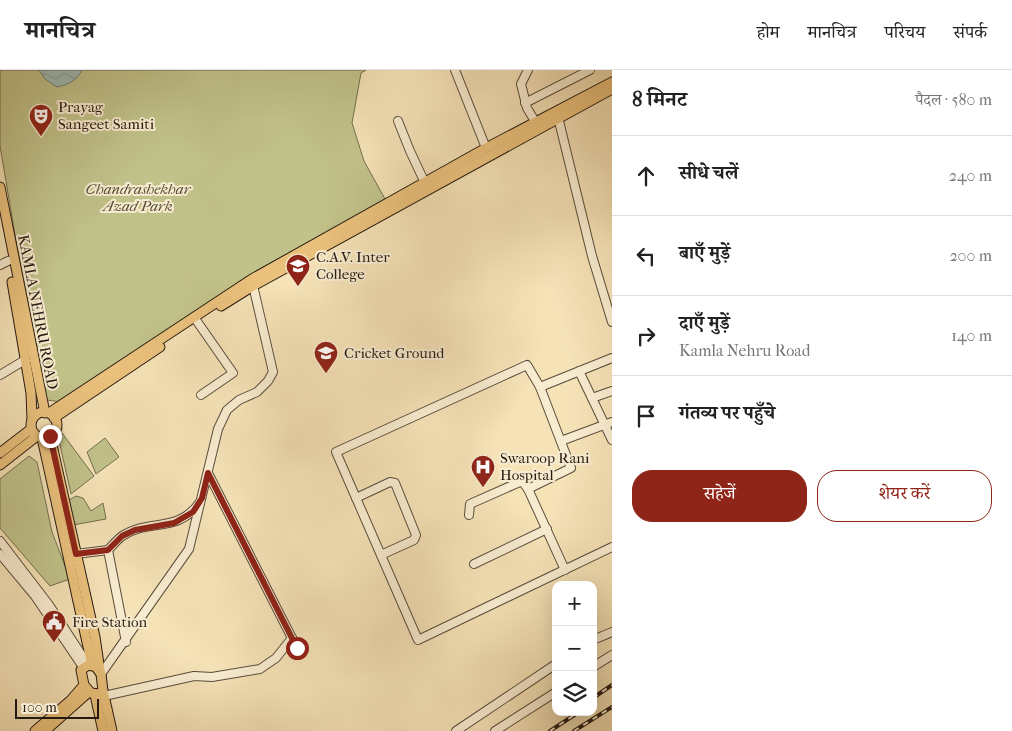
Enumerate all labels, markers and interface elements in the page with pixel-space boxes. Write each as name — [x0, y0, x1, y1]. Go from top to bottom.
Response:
text: मानचित्र — [25, 16, 95, 44]
text: होम — [757, 22, 780, 43]
text: मानचित्र — [808, 22, 856, 43]
text: परिचय — [884, 22, 925, 43]
text: संपर्क — [953, 22, 987, 43]
text: 8 मिनट — [632, 87, 687, 111]
text: पैदल · 580 m — [915, 90, 992, 109]
place label: Prayag Sangeet Samiti — [58, 98, 155, 133]
theatre icon: Prayag Sangeet Samiti — [28, 103, 54, 137]
icon: ahead — [632, 162, 660, 190]
text: सीधे चलें — [679, 162, 738, 184]
text: 240 m — [949, 166, 992, 185]
park label: Chandrashekhar Azad Park — [86, 180, 192, 215]
street label: KAMLA NEHRU ROAD — [14, 233, 62, 391]
icon: left — [632, 242, 660, 270]
text: बाएँ मुड़ें — [679, 242, 730, 264]
text: 200 m — [949, 246, 992, 265]
place label: C.A.V. Inter College — [316, 248, 390, 283]
school or university icon: C.A.V. Inter College — [285, 253, 311, 287]
text: दाएँ मुड़ें — [679, 312, 730, 334]
icon: right — [632, 322, 660, 350]
text: 140 m — [951, 326, 992, 345]
school or university icon: Cricket Ground — [313, 340, 339, 374]
text: Kamla Nehru Road — [679, 341, 810, 360]
place label: Cricket Ground — [344, 344, 445, 362]
icon: arrive — [632, 402, 660, 430]
text: गंतव्य पर पहुँचे — [679, 402, 775, 424]
route end — [39, 425, 62, 448]
place label: Swaroop Rani Hospital — [500, 449, 590, 484]
hospital icon: Swaroop Rani Hospital — [470, 454, 496, 488]
button: सहेजें — [632, 470, 807, 522]
button: शेयर करें — [817, 470, 992, 522]
map controls — [552, 581, 597, 716]
button: + — [552, 581, 597, 626]
public building icon: Fire Station — [41, 609, 67, 643]
place label: Fire Station — [72, 613, 148, 631]
button: − — [552, 626, 597, 671]
route start — [286, 637, 309, 660]
button: layers — [552, 671, 597, 716]
scale bar — [15, 696, 99, 719]
text: 100 m — [22, 699, 57, 716]

